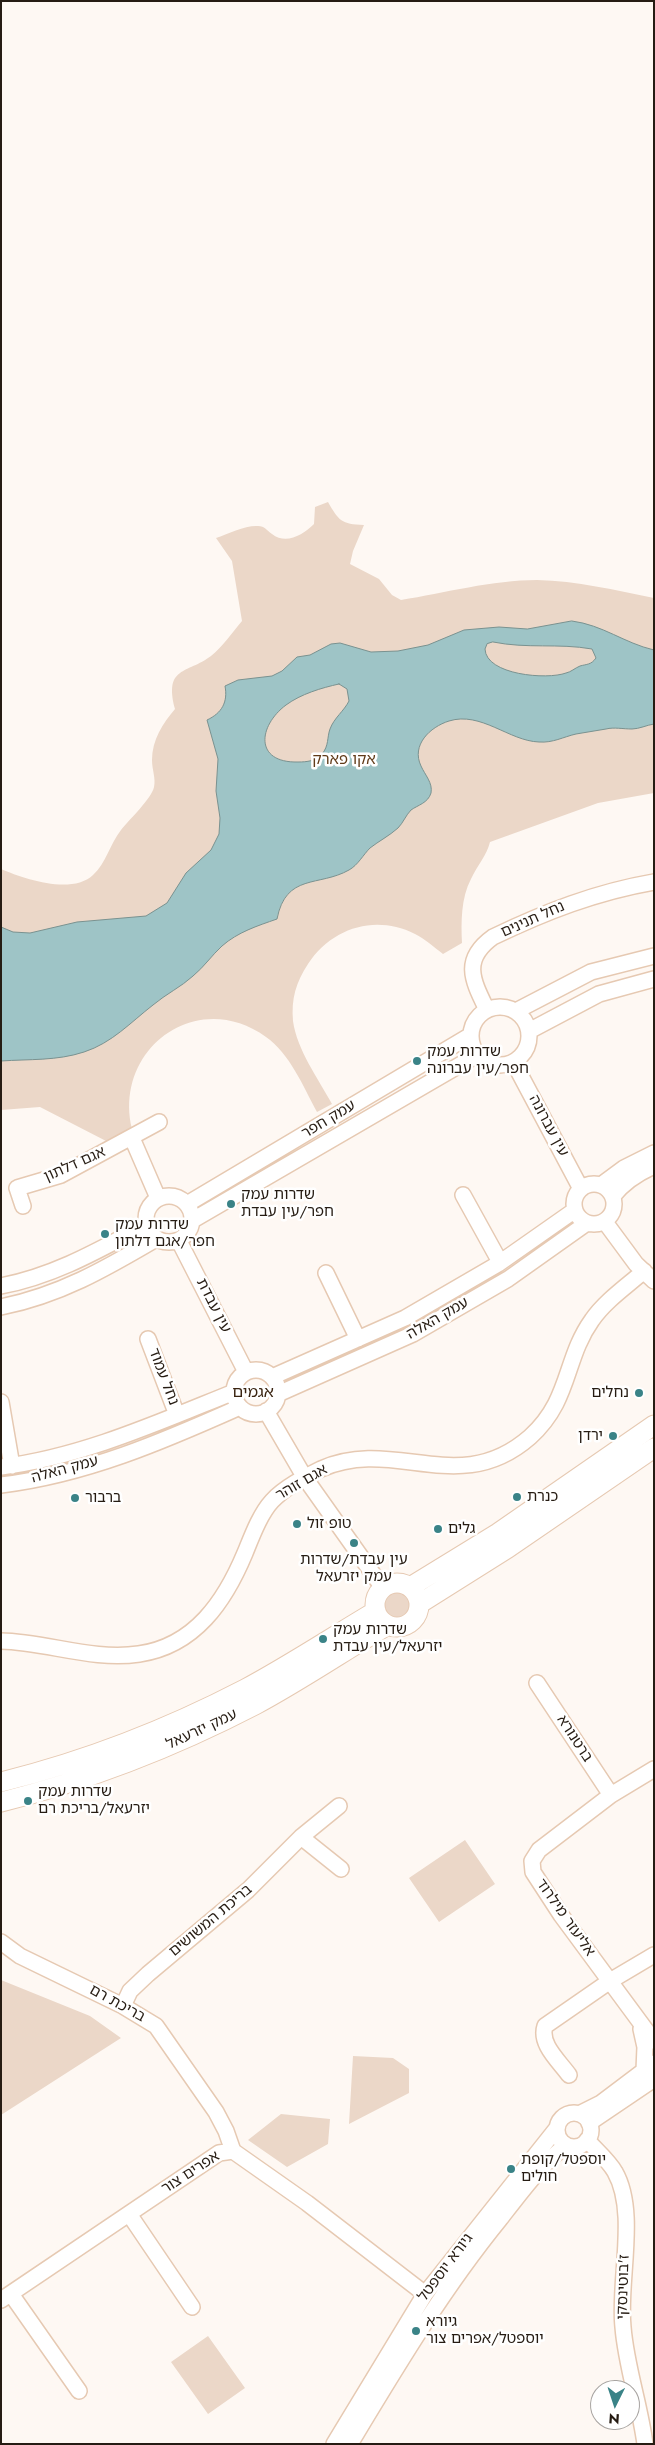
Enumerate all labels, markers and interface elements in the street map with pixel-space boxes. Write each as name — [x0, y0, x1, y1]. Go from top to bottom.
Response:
park label: אקו פארק — [312, 751, 376, 769]
street label: נחל תנינים — [498, 898, 568, 942]
place label: שדרות עמק חפר/עין עברונה — [427, 1043, 529, 1078]
marker: שדרות עמק חפר/עין עברונה — [411, 1055, 423, 1067]
street label: עין עברונה — [524, 1092, 572, 1160]
street label: עמק חפר — [299, 1097, 359, 1143]
street label: אגם דלתון — [41, 1143, 109, 1187]
place label: שדרות עמק חפר/עין עבדת — [241, 1186, 334, 1221]
marker: שדרות עמק חפר/עין עבדת — [225, 1198, 237, 1210]
place label: שדרות עמק חפר/אגם דלתון — [115, 1216, 215, 1251]
marker: שדרות עמק חפר/אגם דלתון — [99, 1228, 111, 1240]
street label: עין עבדת — [192, 1276, 234, 1336]
street label: עמק האלה — [404, 1294, 472, 1344]
street label: נחל עמוד — [144, 1346, 182, 1408]
district label: אגמים — [232, 1383, 274, 1403]
place label: נחלים — [591, 1384, 629, 1402]
marker: נחלים — [633, 1387, 645, 1399]
place label: ירדן — [578, 1427, 603, 1445]
marker: ירדן — [607, 1430, 619, 1442]
street label: עמק האלה — [29, 1452, 101, 1488]
street label: אגם זוהר — [273, 1461, 331, 1505]
place label: כנרת — [527, 1488, 558, 1506]
place label: ברבור — [85, 1489, 121, 1507]
marker: כנרת — [511, 1491, 523, 1503]
marker: ברבור — [69, 1492, 81, 1504]
place label: טופ זול — [307, 1515, 352, 1533]
marker: טופ זול — [291, 1518, 303, 1530]
place label: גלים — [448, 1520, 475, 1538]
marker: גלים — [432, 1523, 444, 1535]
marker: עין עבדת/שדרות עמק יזרעאל — [348, 1537, 360, 1549]
place label: עין עבדת/שדרות עמק יזרעאל — [300, 1551, 408, 1586]
place label: שדרות עמק יזרעאל/עין עבדת — [333, 1621, 443, 1656]
marker: שדרות עמק יזרעאל/עין עבדת — [317, 1633, 329, 1645]
street label: עמק יזרעאל — [164, 1706, 240, 1754]
street label: ברטנורא — [552, 1712, 596, 1766]
place label: שדרות עמק יזרעאל/בריכת רם — [38, 1783, 150, 1818]
marker: שדרות עמק יזרעאל/בריכת רם — [22, 1795, 34, 1807]
street label: אליעזר מילרוד — [532, 1876, 598, 1960]
street label: בריכת המשושים — [166, 1881, 256, 1961]
street label: בריכת רם — [86, 1981, 148, 2027]
street label: אפרים צור — [159, 2148, 223, 2198]
place label: יוספטל/קופת חולים — [521, 2151, 606, 2186]
marker: יוספטל/קופת חולים — [505, 2163, 517, 2175]
street label: גיורא יוספטל — [415, 2230, 477, 2306]
street label: ז'בוטינסקי — [614, 2254, 634, 2320]
place label: גיורא יוספטל/אפרים צור — [426, 2313, 544, 2348]
marker: גיורא יוספטל/אפרים צור — [410, 2325, 422, 2337]
north arrow — [590, 2380, 640, 2430]
text: N — [608, 2409, 620, 2429]

